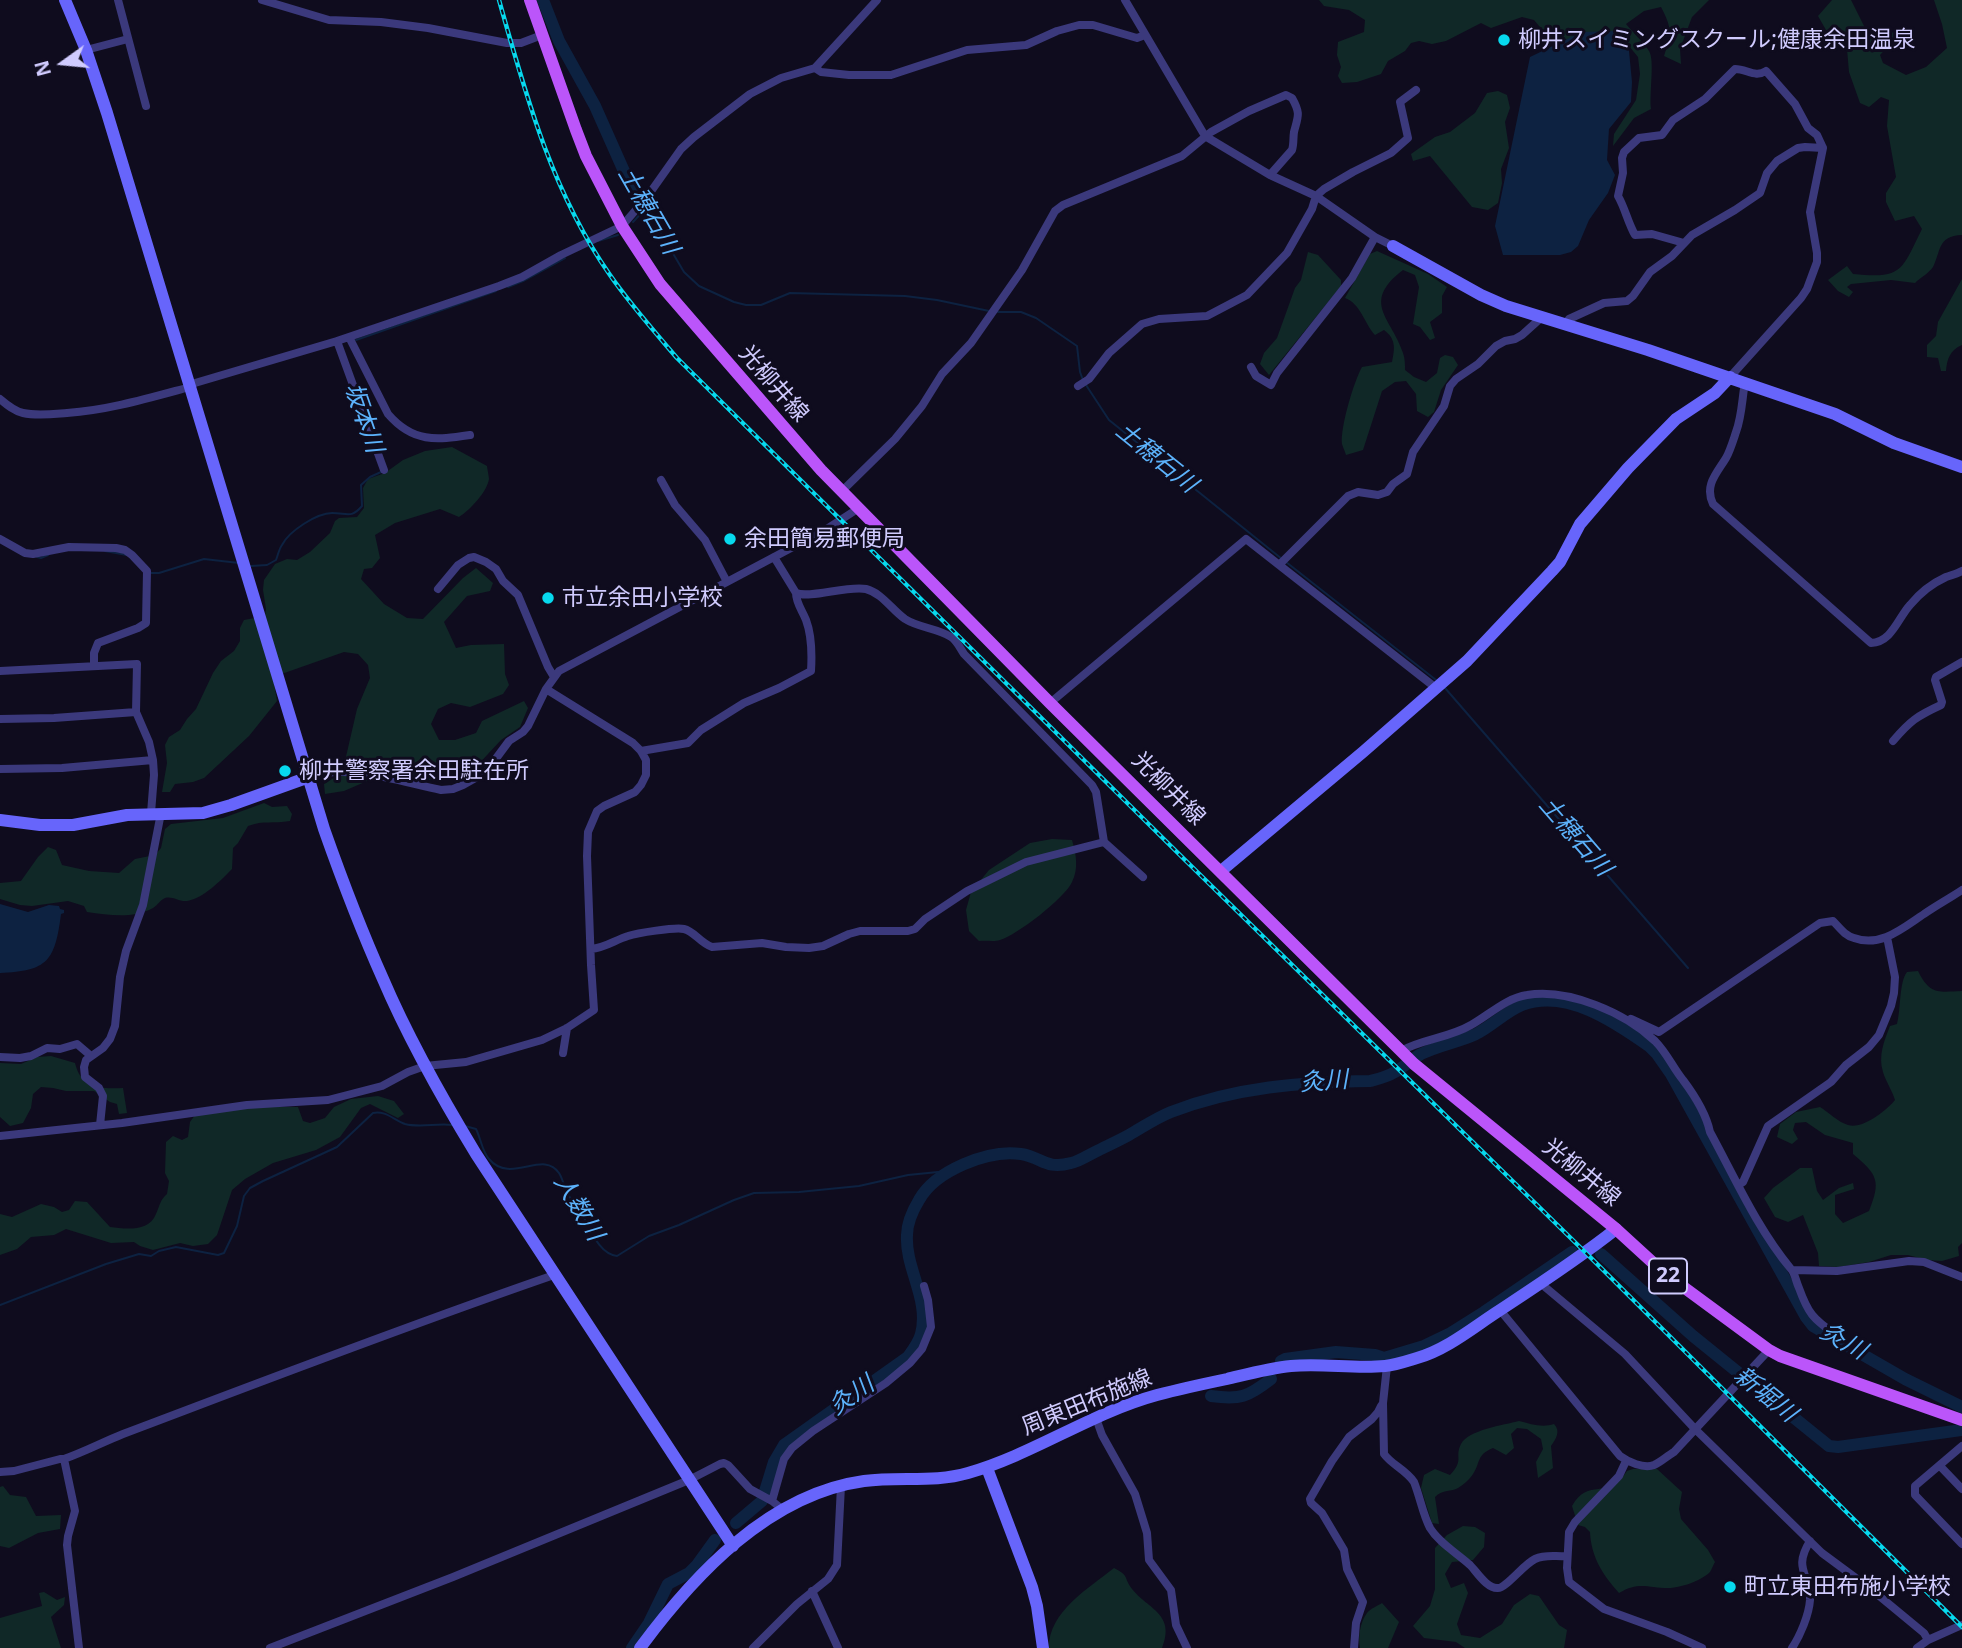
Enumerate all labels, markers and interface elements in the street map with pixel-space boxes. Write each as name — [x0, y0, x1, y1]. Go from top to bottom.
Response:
place label: 柳井スイミングスクール;健康余田温泉 — [1518, 26, 1915, 54]
north arrow — [28, 28, 98, 98]
marker: 柳井スイミングスクール;健康余田温泉 — [1496, 32, 1512, 48]
text: N — [28, 58, 57, 79]
water label: 土穂石川 — [612, 162, 684, 260]
street label: 光柳井線 — [732, 340, 814, 428]
water label: 坂本川 — [338, 379, 388, 457]
water label: 土穂石川 — [1110, 417, 1202, 499]
place label: 余田簡易郵便局 — [744, 525, 905, 553]
marker: 余田簡易郵便局 — [722, 531, 738, 547]
place label: 市立余田小学校 — [562, 584, 723, 612]
marker: 市立余田小学校 — [540, 590, 556, 606]
street label: 光柳井線 — [1126, 747, 1210, 831]
place label: 柳井警察署余田駐在所 — [299, 757, 529, 785]
marker: 柳井警察署余田駐在所 — [277, 763, 293, 779]
water label: 土穂石川 — [1533, 791, 1617, 883]
water label: 灸川 — [1299, 1066, 1349, 1098]
street label: 光柳井線 — [1537, 1133, 1625, 1213]
water label: 人数川 — [547, 1170, 609, 1246]
road number: 22 — [1649, 1258, 1687, 1294]
water label: 灸川 — [1815, 1318, 1871, 1366]
water label: 新堀川 — [1728, 1361, 1802, 1429]
street label: 周東田布施線 — [1018, 1364, 1156, 1442]
water label: 灸川 — [824, 1370, 880, 1422]
place label: 町立東田布施小学校 — [1744, 1573, 1951, 1601]
marker: 町立東田布施小学校 — [1722, 1579, 1738, 1595]

